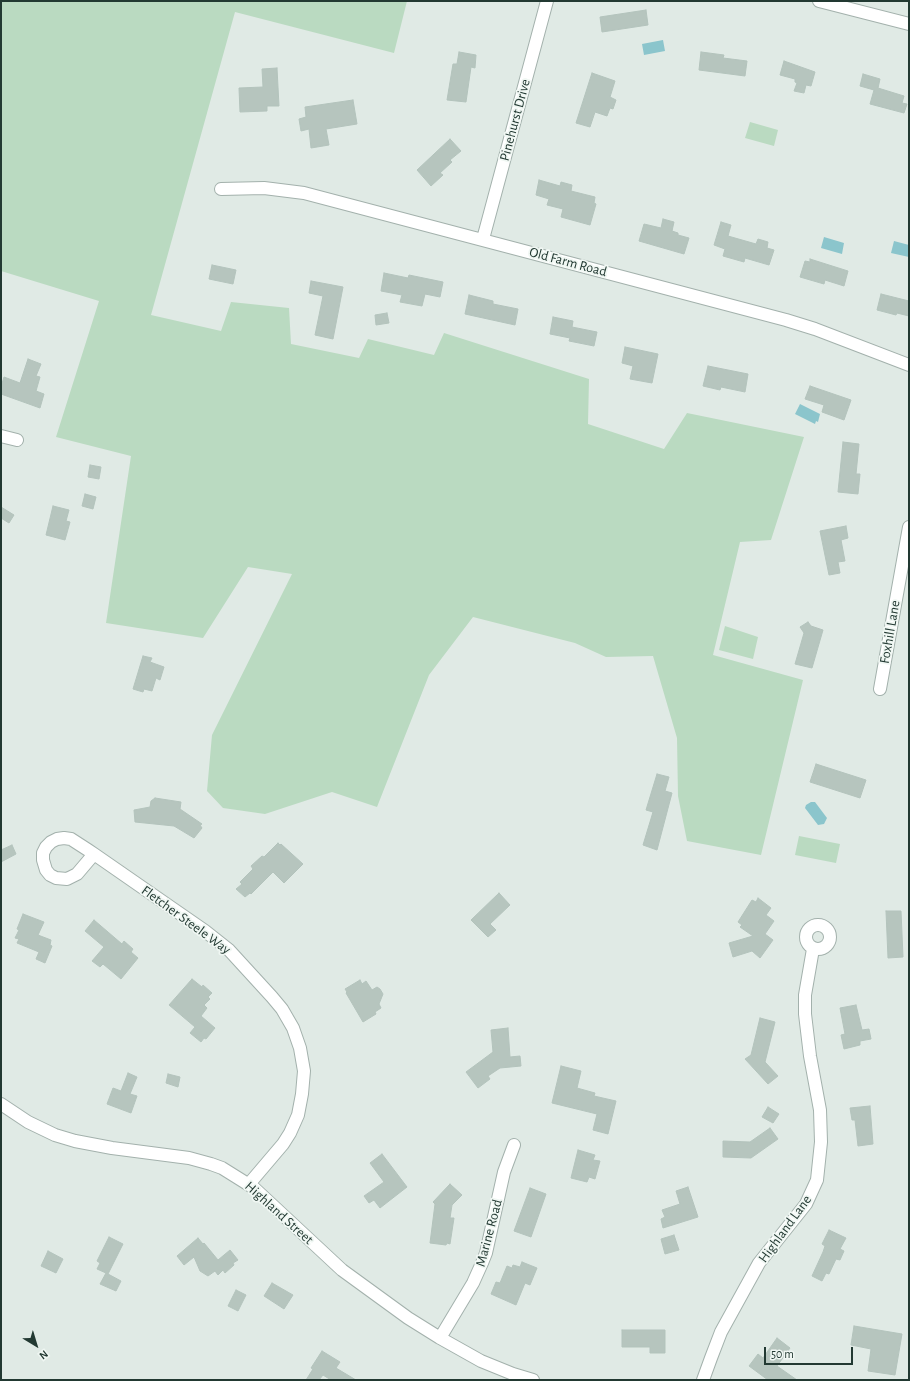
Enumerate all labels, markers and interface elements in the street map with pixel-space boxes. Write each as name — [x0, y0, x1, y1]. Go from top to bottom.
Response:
street label: Pinehurst Drive — [496, 77, 534, 163]
street label: Old Farm Road — [527, 244, 609, 280]
street label: Foxhill Lane — [876, 599, 904, 665]
street label: Fletcher Steele Way — [138, 882, 234, 958]
street label: Highland Street — [241, 1178, 317, 1248]
street label: Highland Lane — [755, 1192, 815, 1266]
street label: Marine Road — [472, 1198, 506, 1268]
north arrow — [16, 1325, 56, 1365]
scale bar — [766, 1339, 855, 1365]
text: N — [37, 1348, 50, 1362]
text: 50 m — [771, 1348, 794, 1360]

